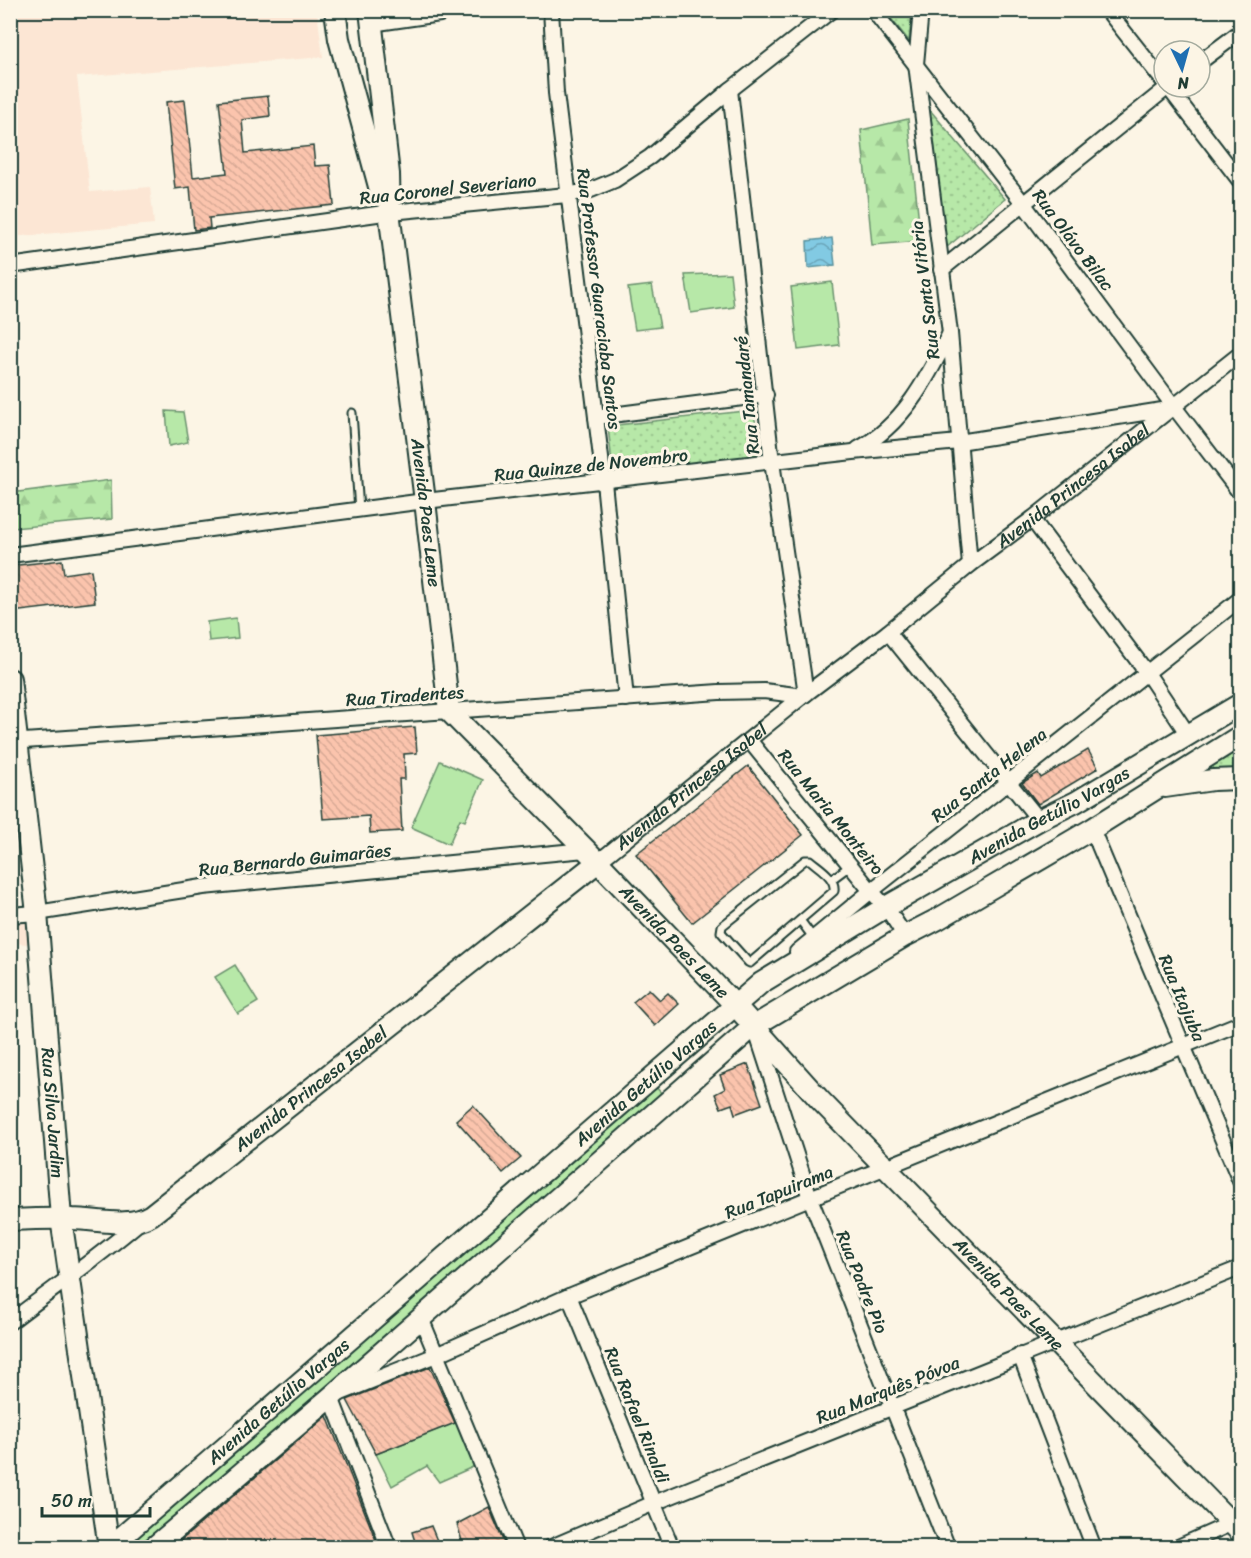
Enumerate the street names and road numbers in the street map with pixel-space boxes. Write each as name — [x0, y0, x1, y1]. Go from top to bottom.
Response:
street label: Rua Coronel Severiano — [358, 164, 538, 214]
street label: Rua Professor Guaraciaba Santos — [567, 166, 631, 432]
street label: Rua Olávo Bilac — [1024, 182, 1122, 298]
street label: Rua Santa Vitória — [901, 219, 949, 361]
street label: Rua Tamandaré — [725, 334, 769, 456]
street label: Avenida Princesa Isabel — [988, 414, 1158, 557]
street label: Avenida Paes Leme — [401, 435, 451, 589]
street label: Rua Quinze de Novembro — [493, 439, 690, 491]
street label: Rua Tiradentes — [345, 676, 466, 716]
street label: Avenida Princesa Isabel — [607, 714, 775, 859]
street label: Rua Santa Helena — [924, 719, 1054, 831]
street label: Rua Maria Monteiro — [770, 741, 892, 883]
street label: Avenida Getúlio Vargas — [961, 757, 1137, 874]
street label: Rua Bernardo Guimarães — [197, 834, 394, 886]
street label: Avenida Paes Leme — [610, 876, 738, 1007]
street label: Rua Itajuba — [1149, 949, 1215, 1048]
street label: Avenida Getúlio Vargas — [566, 1011, 725, 1155]
street label: Avenida Princesa Isabel — [226, 1017, 396, 1161]
street label: Rua Silva Jardim — [32, 1046, 74, 1180]
street label: Rua Tapuirama — [720, 1156, 838, 1228]
street label: Rua Padre Pio — [827, 1226, 897, 1339]
street label: Avenida Paes Leme — [944, 1229, 1072, 1359]
street label: Avenida Getúlio Vargas — [199, 1329, 358, 1473]
street label: Rua Rafael Rinaldi — [595, 1342, 679, 1489]
street label: Rua Marquês Póvoa — [811, 1346, 966, 1433]

